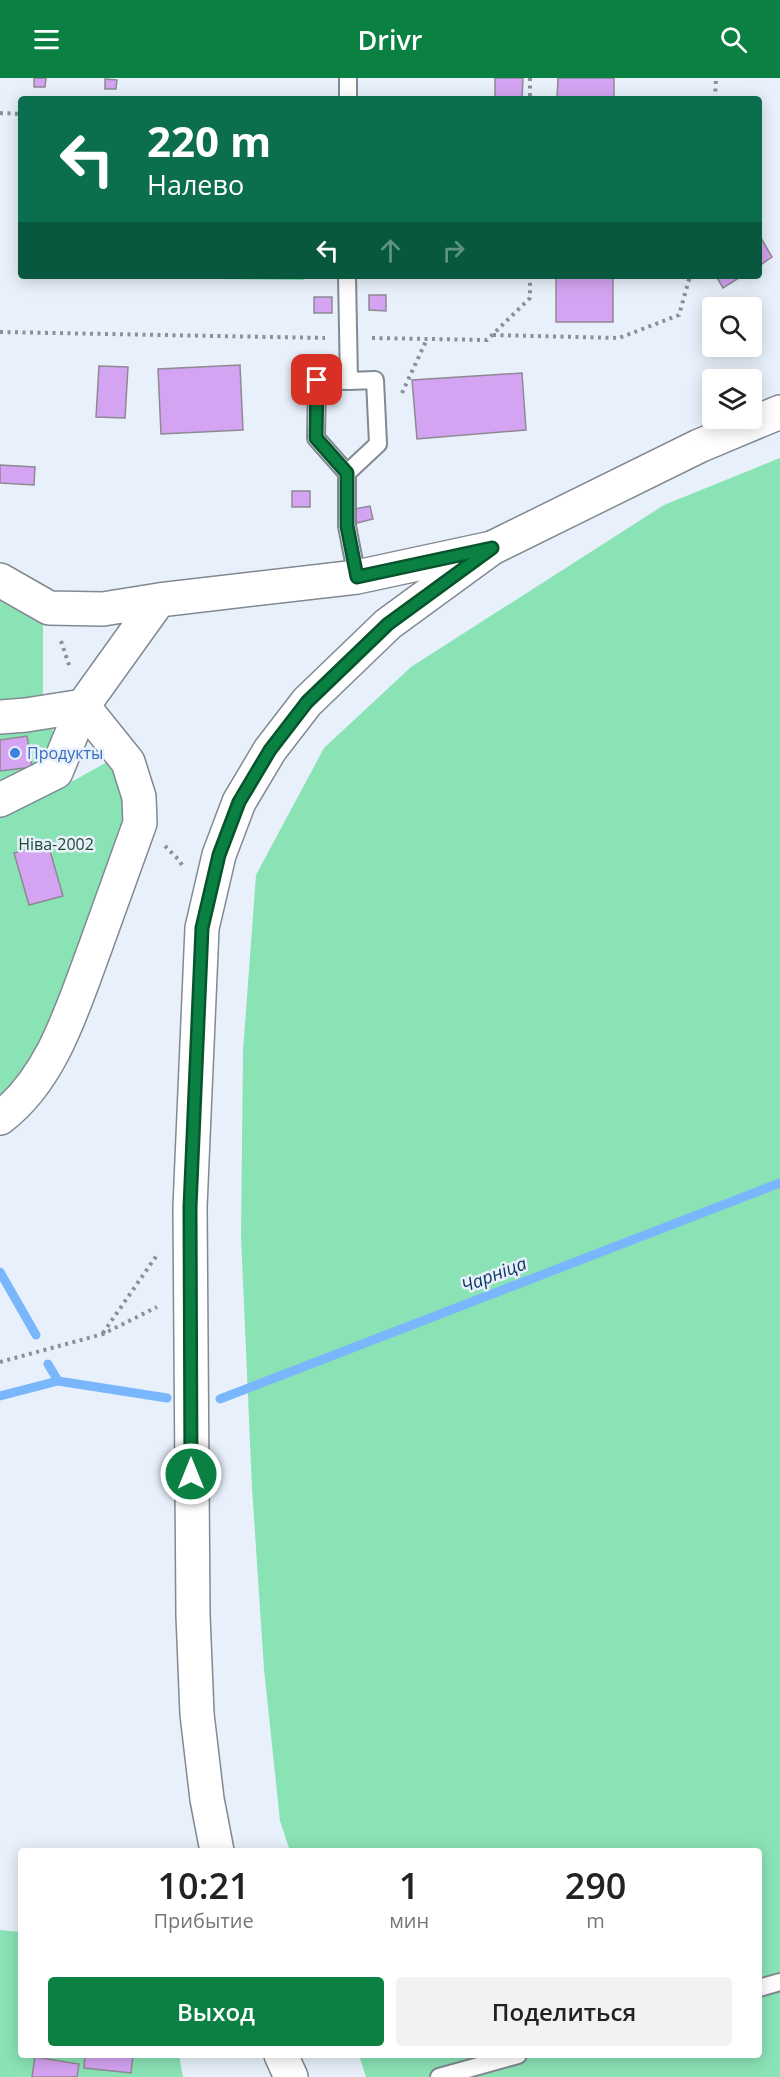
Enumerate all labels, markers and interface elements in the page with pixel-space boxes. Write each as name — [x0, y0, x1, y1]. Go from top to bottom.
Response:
text: Drivr — [357, 21, 423, 58]
icon: menu — [30, 23, 63, 56]
icon: search — [717, 23, 750, 56]
text: 220 m — [147, 112, 271, 169]
icon: left — [48, 120, 126, 198]
text: Налево — [147, 166, 244, 203]
icon: left — [311, 234, 344, 267]
icon: ahead — [374, 234, 407, 267]
icon: right — [437, 234, 470, 267]
map controls — [702, 297, 762, 429]
button: search — [702, 297, 762, 357]
pin — [291, 354, 342, 405]
icon: arrive — [300, 363, 333, 396]
button: layers — [702, 369, 762, 429]
place label: Продукты — [27, 742, 103, 764]
marker: Продукты — [8, 746, 22, 760]
park label: Ніва-2002 — [18, 833, 94, 855]
water label: Чарніца — [458, 1251, 530, 1297]
position arrow — [159, 1442, 223, 1506]
text: 10:21 — [157, 1861, 250, 1910]
text: 1 — [399, 1861, 419, 1910]
text: 290 — [565, 1861, 626, 1910]
text: Прибытие — [154, 1907, 254, 1934]
text: мин — [389, 1907, 429, 1934]
text: m — [586, 1907, 605, 1934]
button: Выход — [48, 1977, 384, 2046]
button: Поделиться — [396, 1977, 732, 2046]

